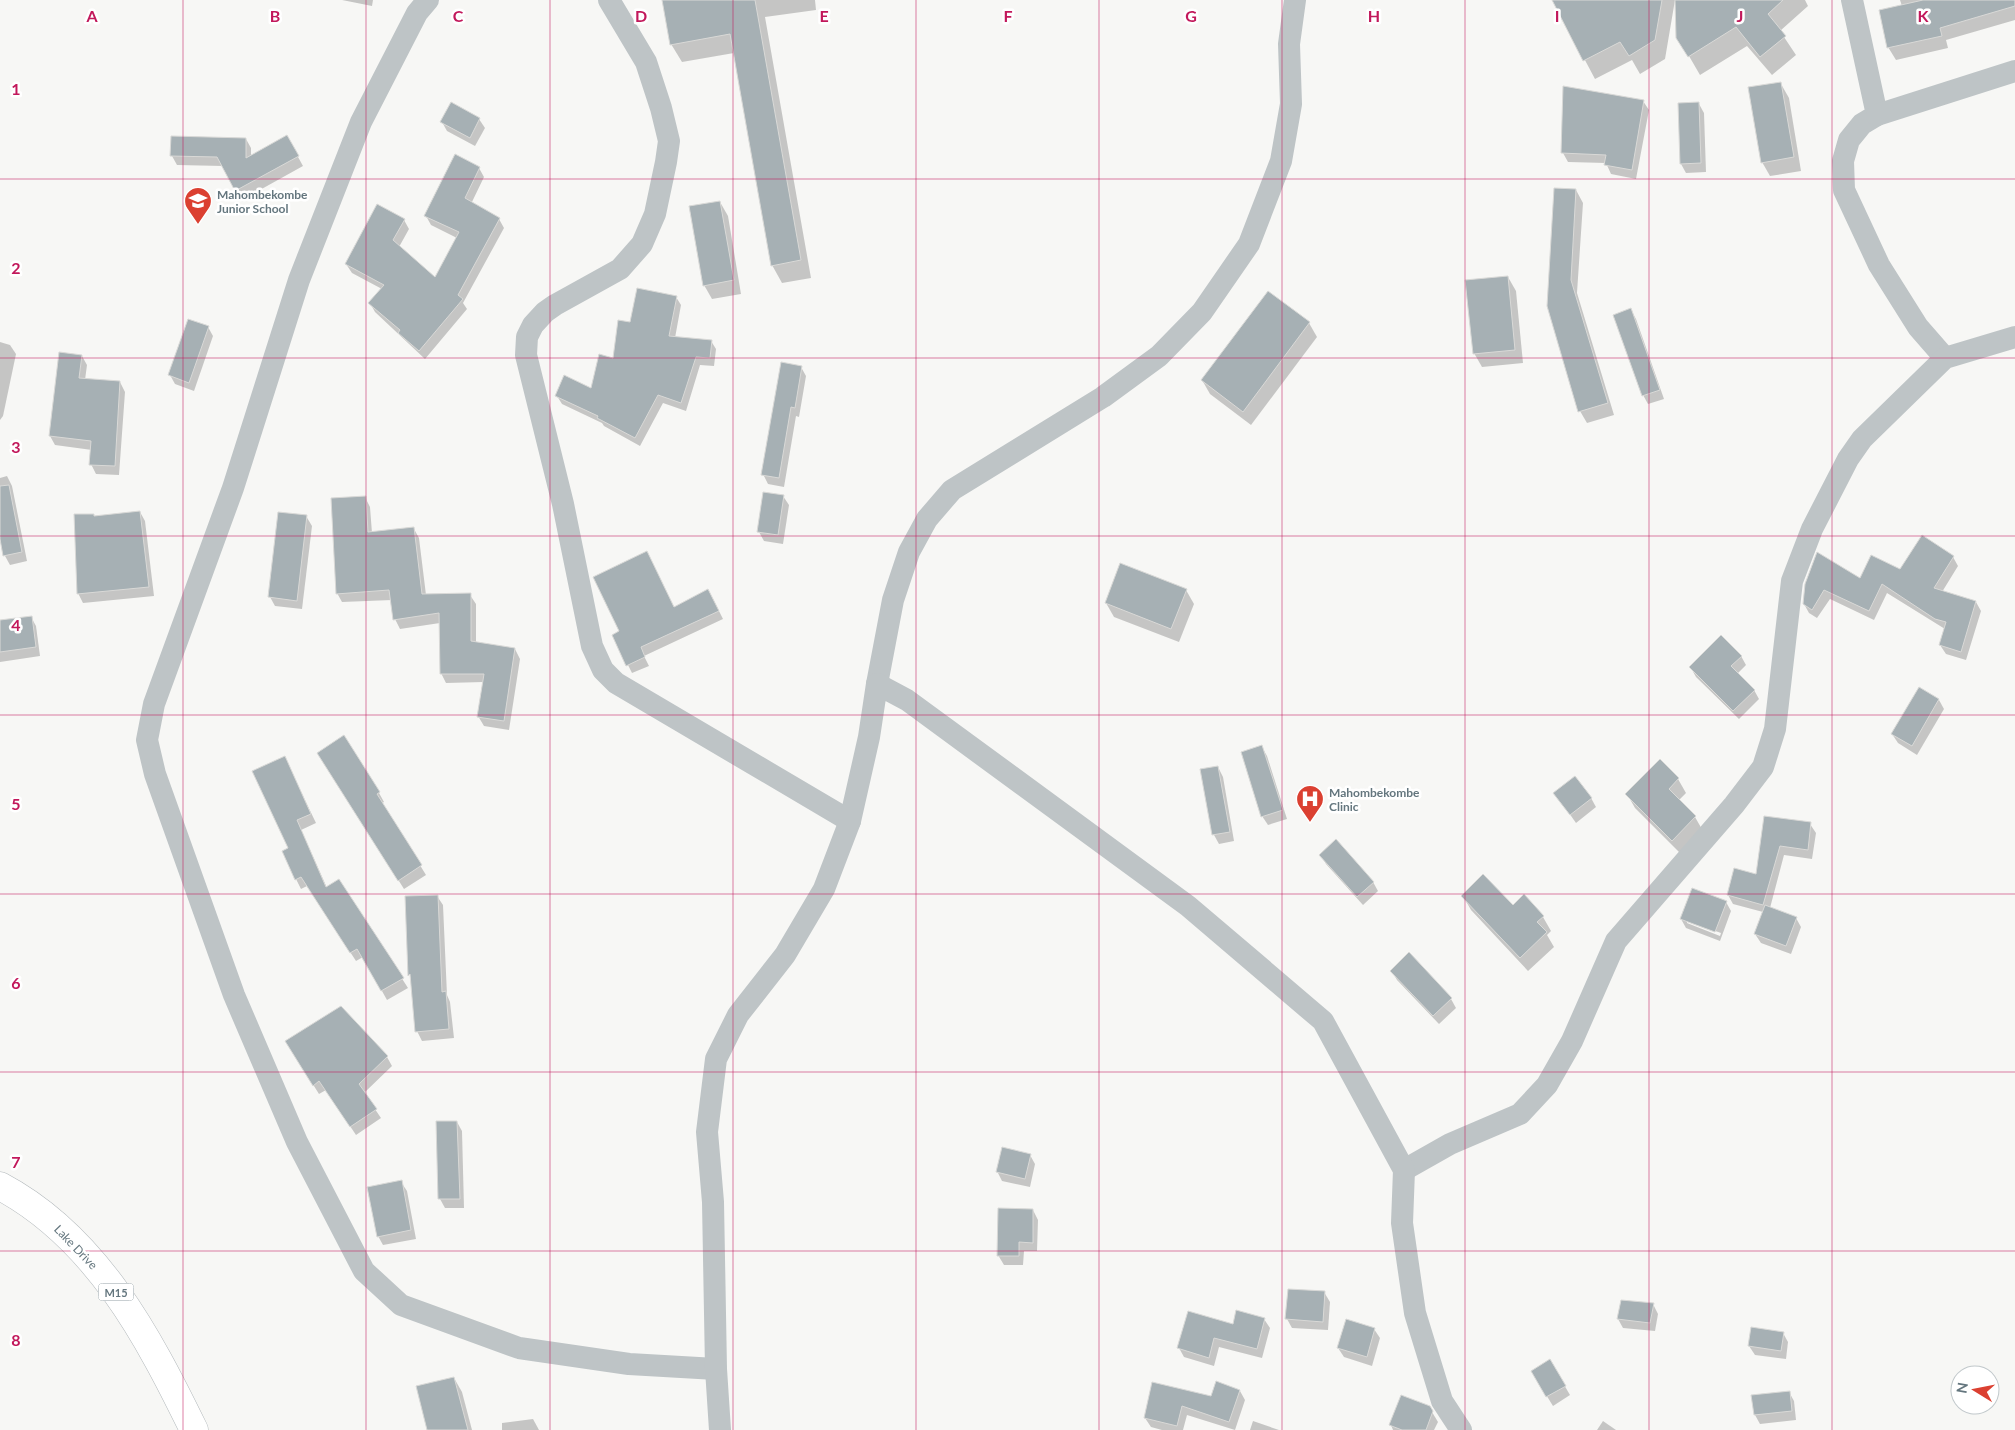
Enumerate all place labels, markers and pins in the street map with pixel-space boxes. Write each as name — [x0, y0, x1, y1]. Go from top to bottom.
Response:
school or university icon: Mahombekombe Junior School — [183, 186, 213, 225]
place label: Mahombekombe Junior School — [217, 187, 308, 216]
hospital icon: Mahombekombe Clinic — [1295, 784, 1325, 823]
place label: Mahombekombe Clinic — [1329, 785, 1420, 814]

